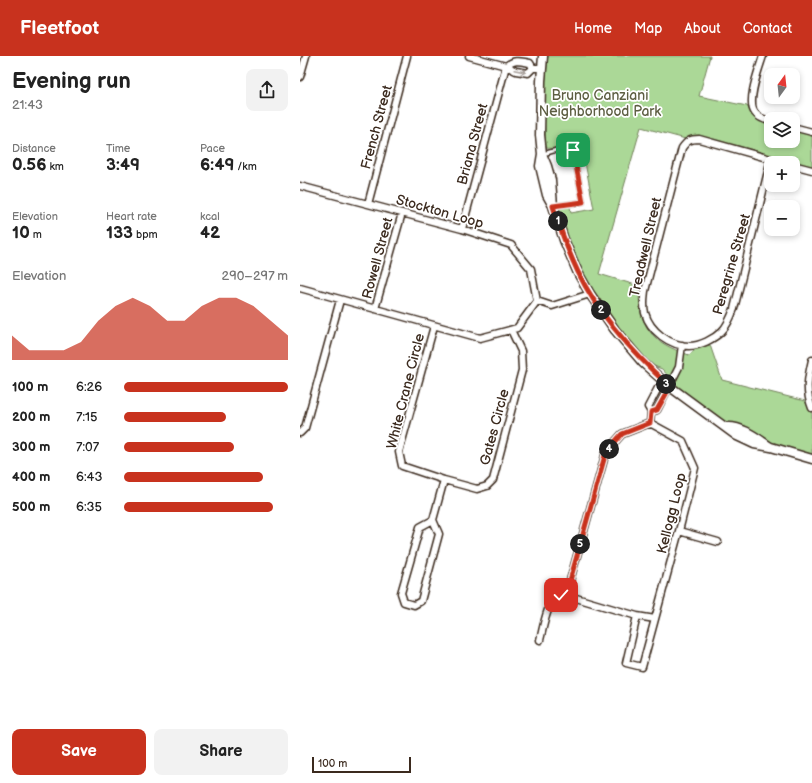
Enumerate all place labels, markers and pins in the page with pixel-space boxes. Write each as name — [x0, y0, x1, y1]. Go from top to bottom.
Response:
pin — [556, 133, 590, 167]
pin: 1 — [548, 211, 568, 231]
pin: 2 — [591, 300, 611, 320]
pin: 3 — [656, 374, 676, 394]
pin: 4 — [599, 439, 619, 459]
pin: 5 — [570, 534, 590, 554]
pin — [544, 578, 578, 612]

